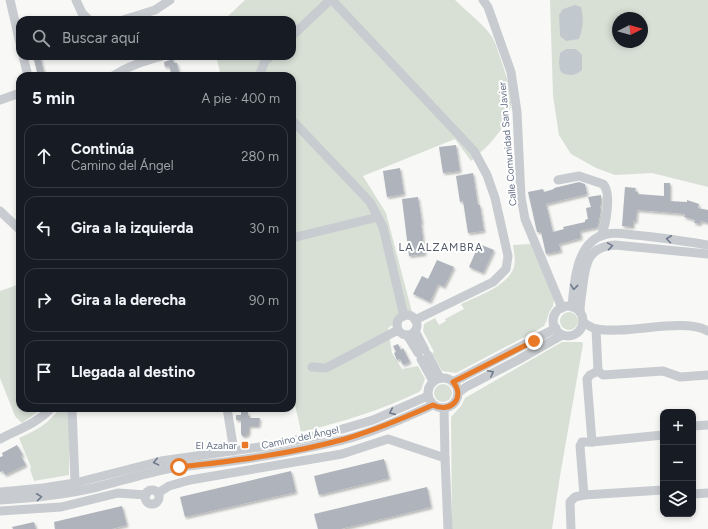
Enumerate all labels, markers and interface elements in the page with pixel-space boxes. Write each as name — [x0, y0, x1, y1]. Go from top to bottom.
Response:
north arrow — [612, 12, 648, 48]
search box — [16, 16, 296, 60]
icon: search — [30, 27, 52, 49]
text: Buscar aquí — [62, 29, 139, 47]
street label: Calle Comunidad San Javier — [496, 81, 519, 207]
text: 5 min — [32, 88, 75, 108]
text: A pie · 400 m — [201, 91, 280, 106]
text: Continúa — [71, 140, 134, 158]
icon: ahead — [33, 145, 55, 167]
text: 280 m — [241, 149, 279, 164]
text: Camino del Ángel — [71, 158, 174, 173]
icon: left — [33, 217, 55, 239]
text: Gira a la izquierda — [71, 219, 193, 237]
text: 30 m — [249, 221, 279, 236]
one-way arrow — [666, 235, 672, 244]
district label: LA ALZAMBRA — [399, 241, 483, 254]
one-way arrow — [607, 242, 613, 251]
one-way arrow — [569, 284, 578, 290]
icon: right — [33, 289, 55, 311]
text: Gira a la derecha — [71, 291, 186, 309]
text: 90 m — [249, 293, 279, 308]
route end — [525, 332, 543, 350]
icon: arrive — [33, 361, 55, 383]
text: Llegada al destino — [71, 363, 195, 381]
one-way arrow — [487, 371, 495, 378]
one-way arrow — [389, 407, 397, 415]
map controls — [660, 409, 696, 517]
button: + — [660, 409, 696, 445]
street label: Camino del Ángel — [260, 423, 340, 452]
place label: El Azahar — [196, 439, 238, 452]
marker: El Azahar — [240, 440, 250, 450]
button: − — [660, 445, 696, 481]
one-way arrow — [153, 457, 160, 465]
route start — [170, 458, 188, 476]
button: layers — [660, 481, 696, 517]
one-way arrow — [36, 493, 42, 502]

